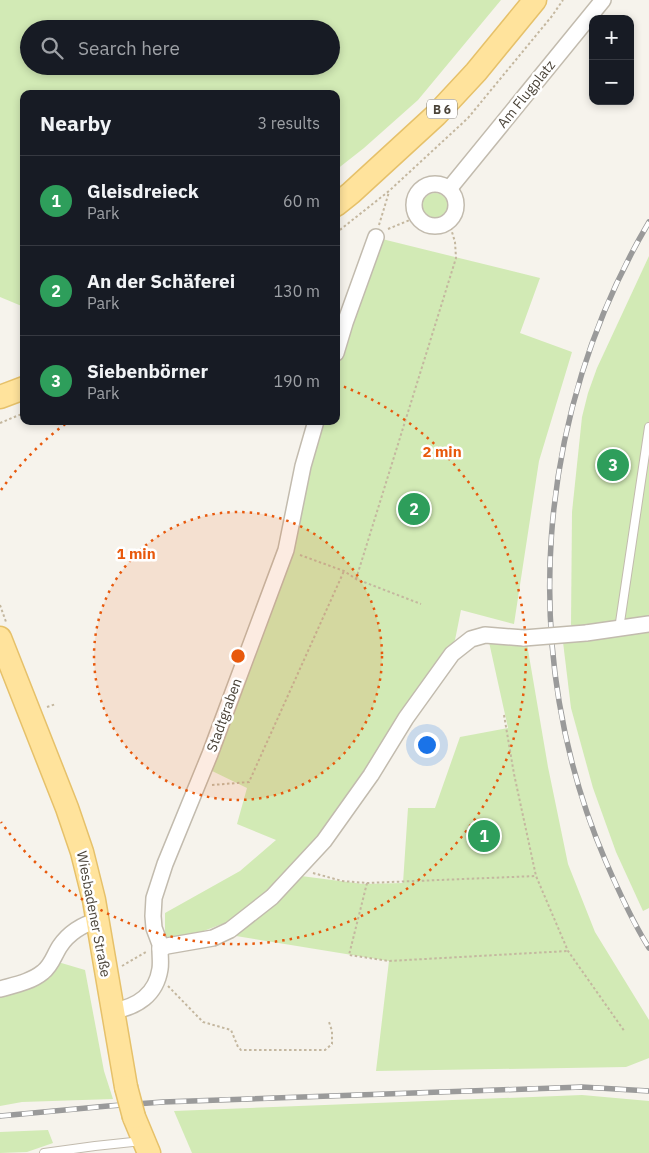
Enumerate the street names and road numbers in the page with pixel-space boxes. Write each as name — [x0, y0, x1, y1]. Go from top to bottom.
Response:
street label: Am Flugplatz — [493, 56, 559, 132]
road number: B 6 — [427, 100, 457, 118]
street label: Stadtgraben — [202, 676, 246, 754]
street label: Wiesbadener Straße — [73, 849, 115, 979]

